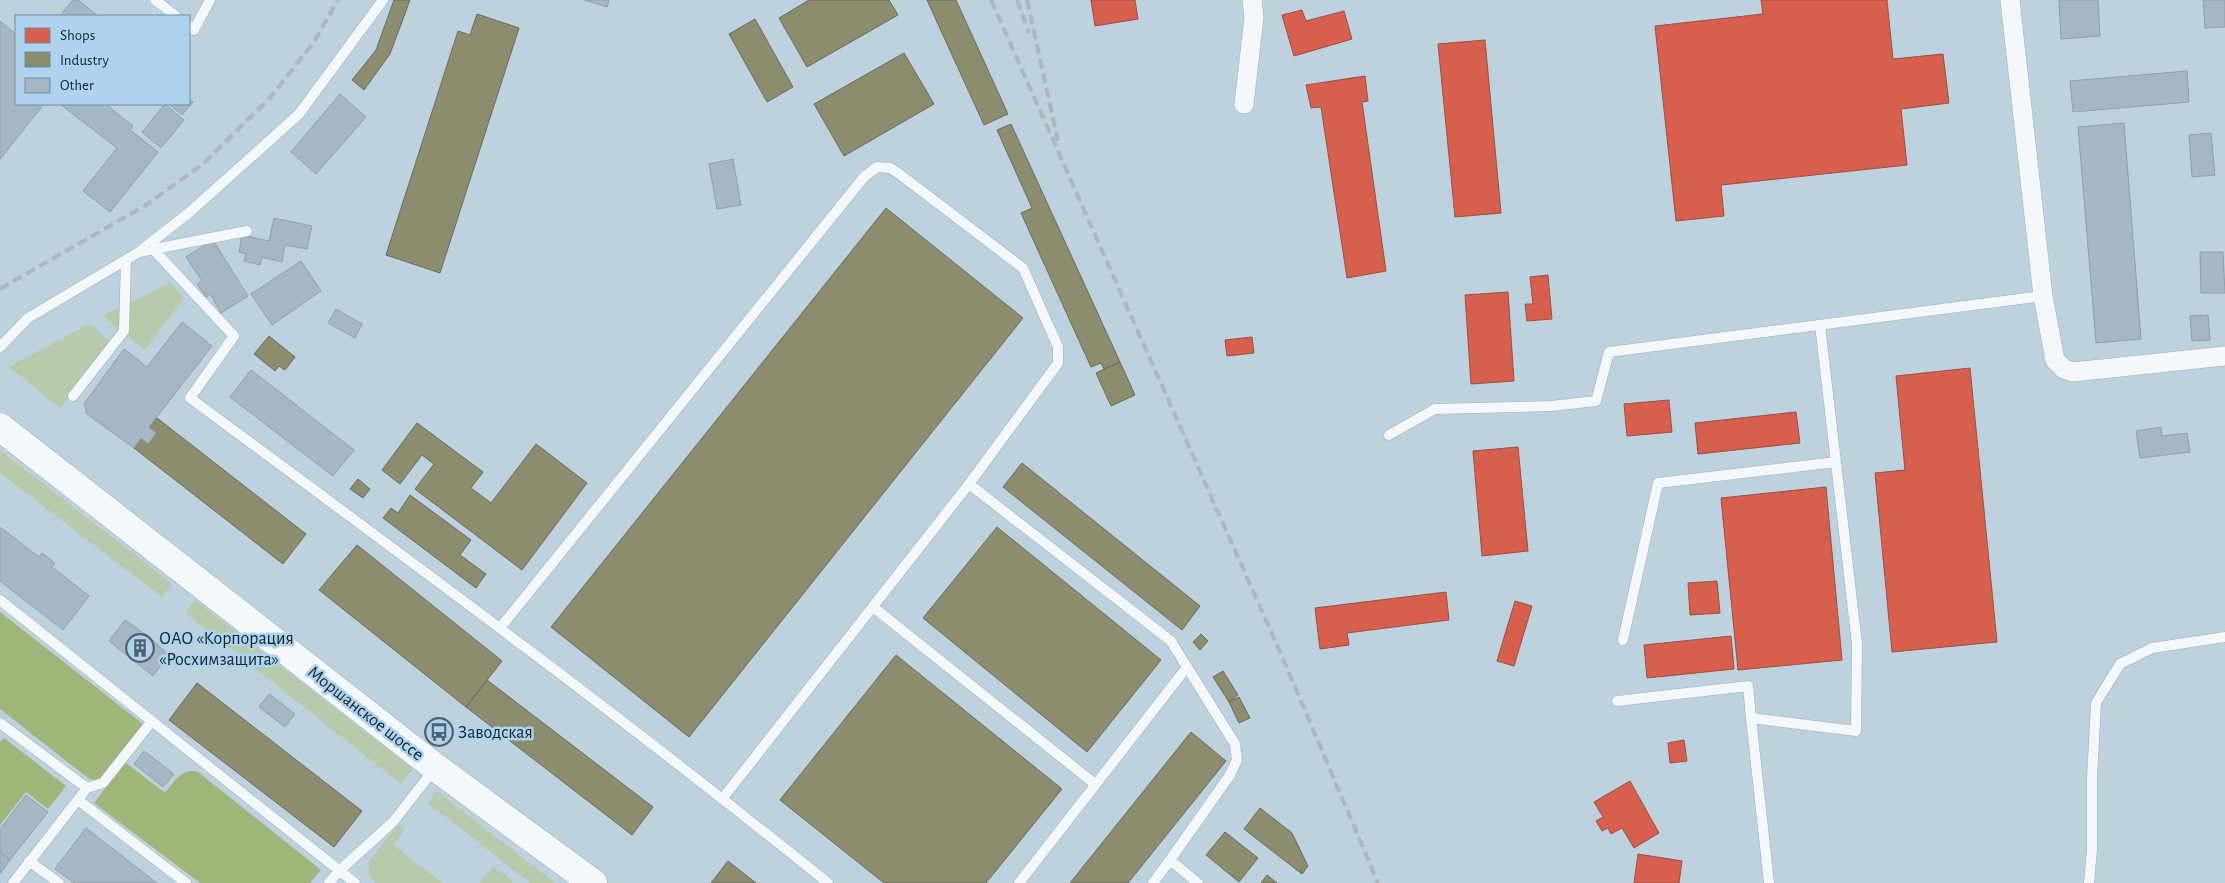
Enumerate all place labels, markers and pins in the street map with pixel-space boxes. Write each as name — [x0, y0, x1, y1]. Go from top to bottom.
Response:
place label: ОАО «Корпорация «Росхимзащита» — [159, 630, 294, 669]
building icon: ОАО «Корпорация «Росхимзащита» — [125, 633, 155, 663]
bus stop icon: Заводская — [424, 717, 454, 747]
place label: Заводская — [458, 724, 533, 742]

